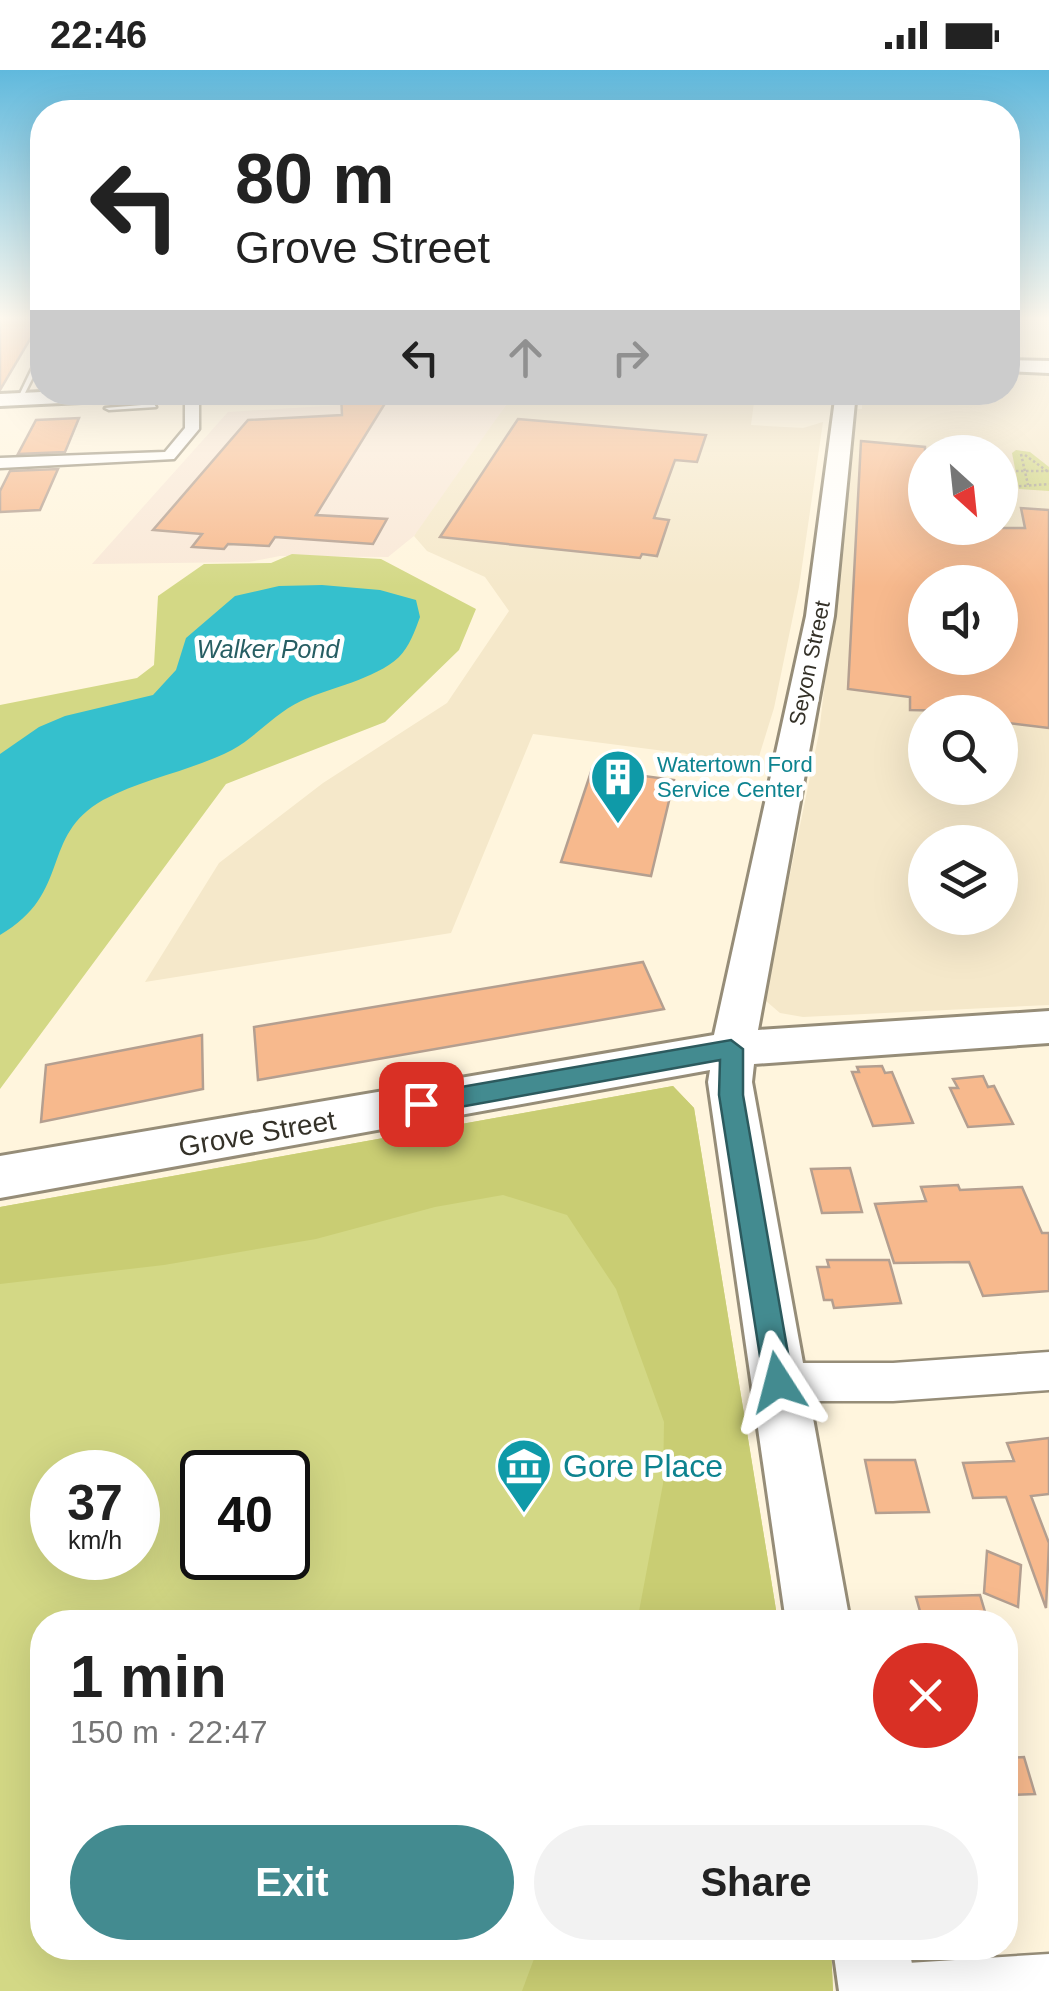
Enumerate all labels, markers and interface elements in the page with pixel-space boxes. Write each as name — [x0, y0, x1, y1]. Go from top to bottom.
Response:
text: 22:46 — [50, 14, 147, 56]
icon: left — [70, 140, 200, 270]
text: 80 m — [235, 140, 395, 218]
text: Grove Street — [235, 222, 490, 273]
icon: left — [393, 330, 448, 385]
icon: ahead — [498, 330, 553, 385]
icon: right — [603, 330, 658, 385]
north arrow — [908, 435, 1018, 545]
map controls — [908, 435, 1018, 935]
button: sound — [908, 565, 1018, 675]
street label: Seyon Street — [784, 598, 835, 728]
water label: Walker Pond — [197, 635, 340, 663]
button: search — [908, 695, 1018, 805]
building icon: Watertown Ford Service Center — [588, 747, 648, 826]
place label: Watertown Ford Service Center — [657, 752, 813, 802]
button: layers — [908, 825, 1018, 935]
pin — [379, 1062, 464, 1147]
icon: arrive — [394, 1077, 449, 1132]
street label: Grove Street — [176, 1104, 338, 1163]
position arrow — [726, 1330, 830, 1434]
museum icon: Gore Place — [494, 1436, 554, 1515]
place label: Gore Place — [563, 1448, 723, 1484]
speed limit sign: 40 — [180, 1450, 310, 1580]
text: 37 — [67, 1475, 123, 1531]
text: km/h — [68, 1526, 122, 1554]
text: 1 min — [70, 1643, 227, 1710]
button: close — [873, 1643, 978, 1748]
text: 150 m · 22:47 — [70, 1714, 267, 1750]
button: Exit — [70, 1825, 514, 1940]
button: Share — [534, 1825, 978, 1940]

